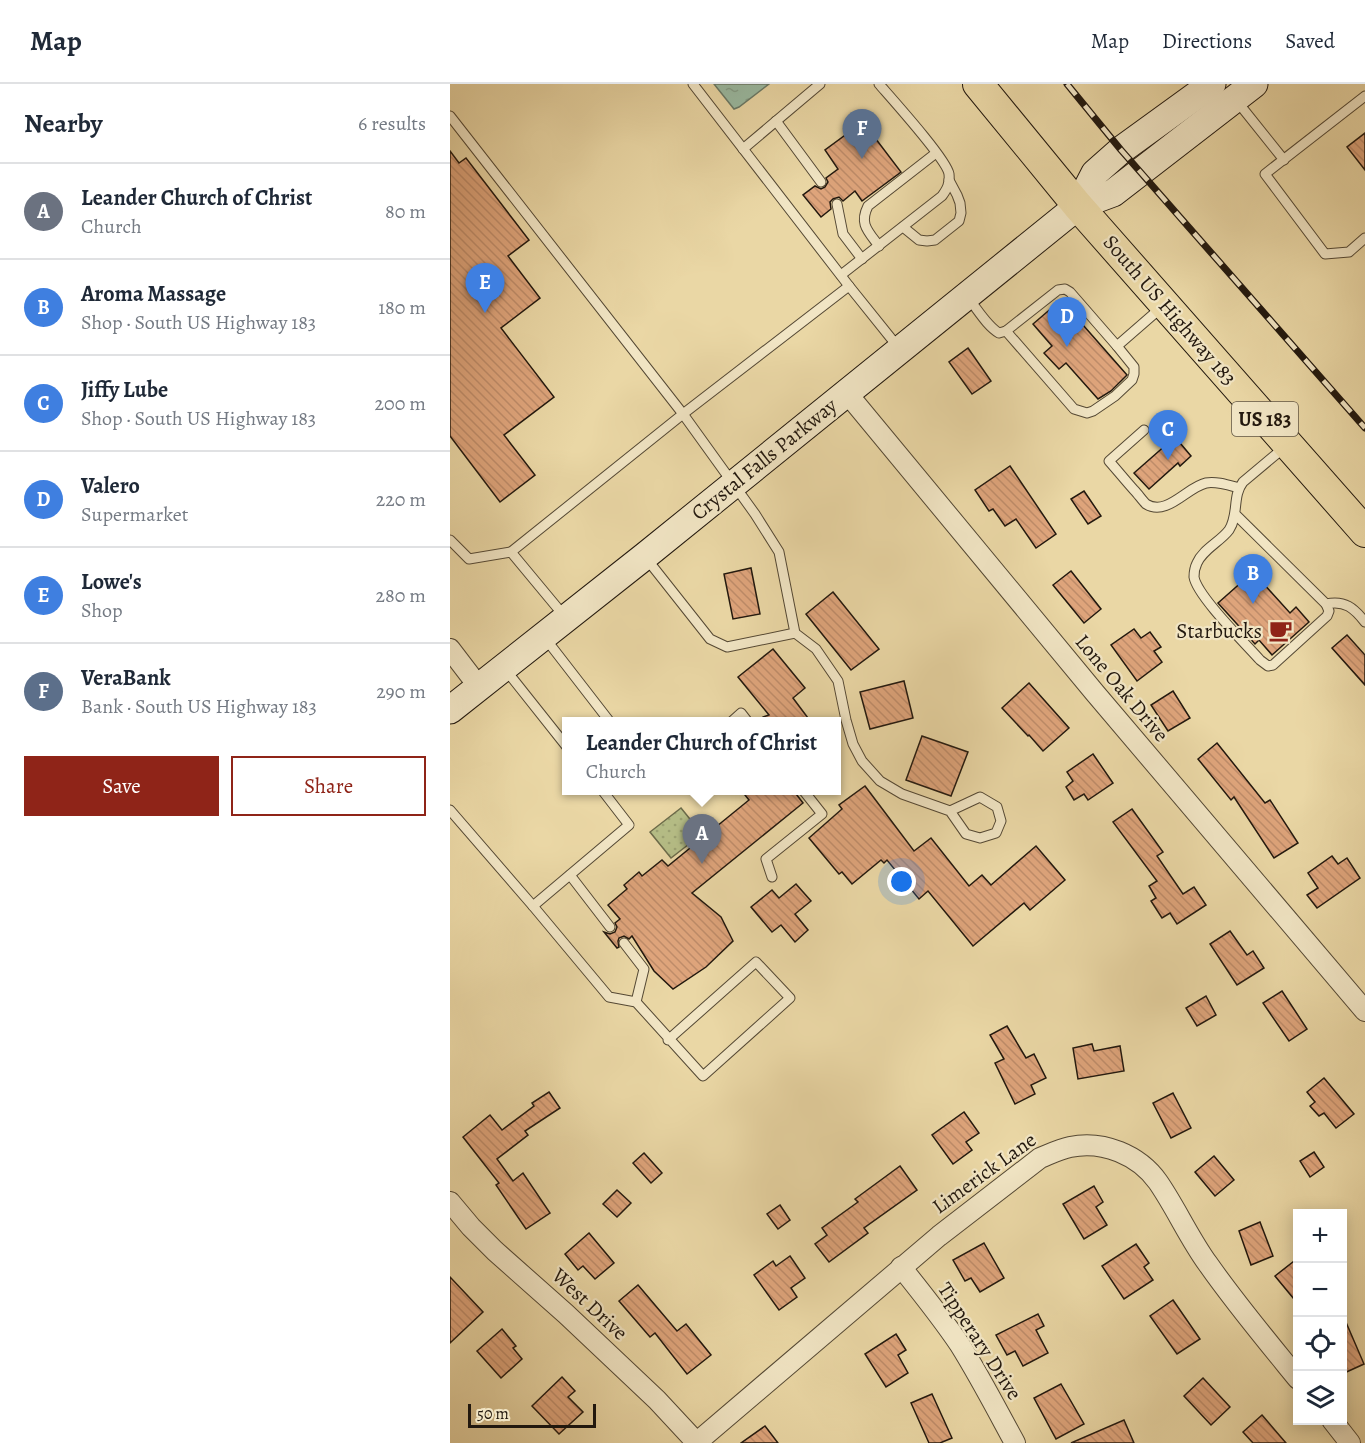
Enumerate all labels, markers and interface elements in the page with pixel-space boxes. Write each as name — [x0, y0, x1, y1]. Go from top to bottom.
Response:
text: Map — [30, 22, 82, 60]
text: Map — [1091, 27, 1129, 55]
text: Directions — [1162, 27, 1252, 55]
text: Saved — [1285, 27, 1335, 55]
text: Nearby — [24, 106, 103, 141]
text: 6 results — [358, 110, 426, 137]
pin: F — [842, 110, 882, 159]
text: Leander Church of Christ — [81, 183, 312, 213]
text: A — [37, 198, 50, 225]
text: 80 m — [385, 198, 426, 225]
text: Church — [81, 213, 142, 240]
street label: South US Highway 183 — [1097, 229, 1243, 391]
pin: E — [465, 264, 504, 313]
text: Aroma Massage — [81, 279, 226, 309]
text: B — [37, 294, 50, 321]
text: 180 m — [378, 294, 426, 321]
pin: D — [1048, 298, 1086, 347]
text: Shop · South US Highway 183 — [81, 309, 316, 336]
text: Jiffy Lube — [81, 375, 168, 405]
text: C — [37, 390, 50, 417]
text: 200 m — [375, 390, 426, 417]
street label: Crystal Falls Parkway — [685, 391, 843, 527]
road number: US 183 — [1232, 402, 1298, 436]
text: Shop · South US Highway 183 — [81, 405, 316, 432]
pin: C — [1148, 410, 1188, 460]
text: Valero — [81, 471, 140, 501]
text: D — [37, 486, 50, 513]
text: 220 m — [376, 486, 426, 513]
text: Supermarket — [81, 501, 188, 528]
pin: B — [1234, 554, 1272, 604]
text: Lowe's — [81, 567, 142, 597]
text: E — [38, 582, 49, 609]
text: 280 m — [376, 582, 426, 609]
text: Shop — [81, 597, 123, 624]
place label: Starbucks — [1176, 617, 1262, 645]
cafe icon: Starbucks — [1267, 618, 1293, 644]
street label: Lone Oak Drive — [1069, 628, 1175, 748]
text: VeraBank — [81, 663, 171, 693]
text: F — [38, 678, 49, 705]
text: 290 m — [376, 678, 426, 705]
text: Bank · South US Highway 183 — [81, 693, 317, 720]
popup — [562, 717, 841, 795]
text: Leander Church of Christ — [586, 728, 817, 758]
button: Save — [24, 756, 219, 816]
button: Share — [231, 756, 426, 816]
text: Church — [586, 758, 647, 785]
pin: A — [682, 814, 722, 864]
your location — [887, 867, 916, 896]
street label: Limerick Lane — [926, 1126, 1042, 1220]
map controls — [1293, 1209, 1347, 1425]
button: + — [1293, 1209, 1347, 1263]
street label: West Drive — [545, 1261, 634, 1346]
button: − — [1293, 1263, 1347, 1317]
street label: Tipperary Drive — [931, 1277, 1029, 1405]
button: locate — [1293, 1317, 1347, 1371]
button: layers — [1293, 1371, 1347, 1425]
scale bar — [468, 1401, 596, 1428]
text: 50 m — [477, 1403, 509, 1425]

